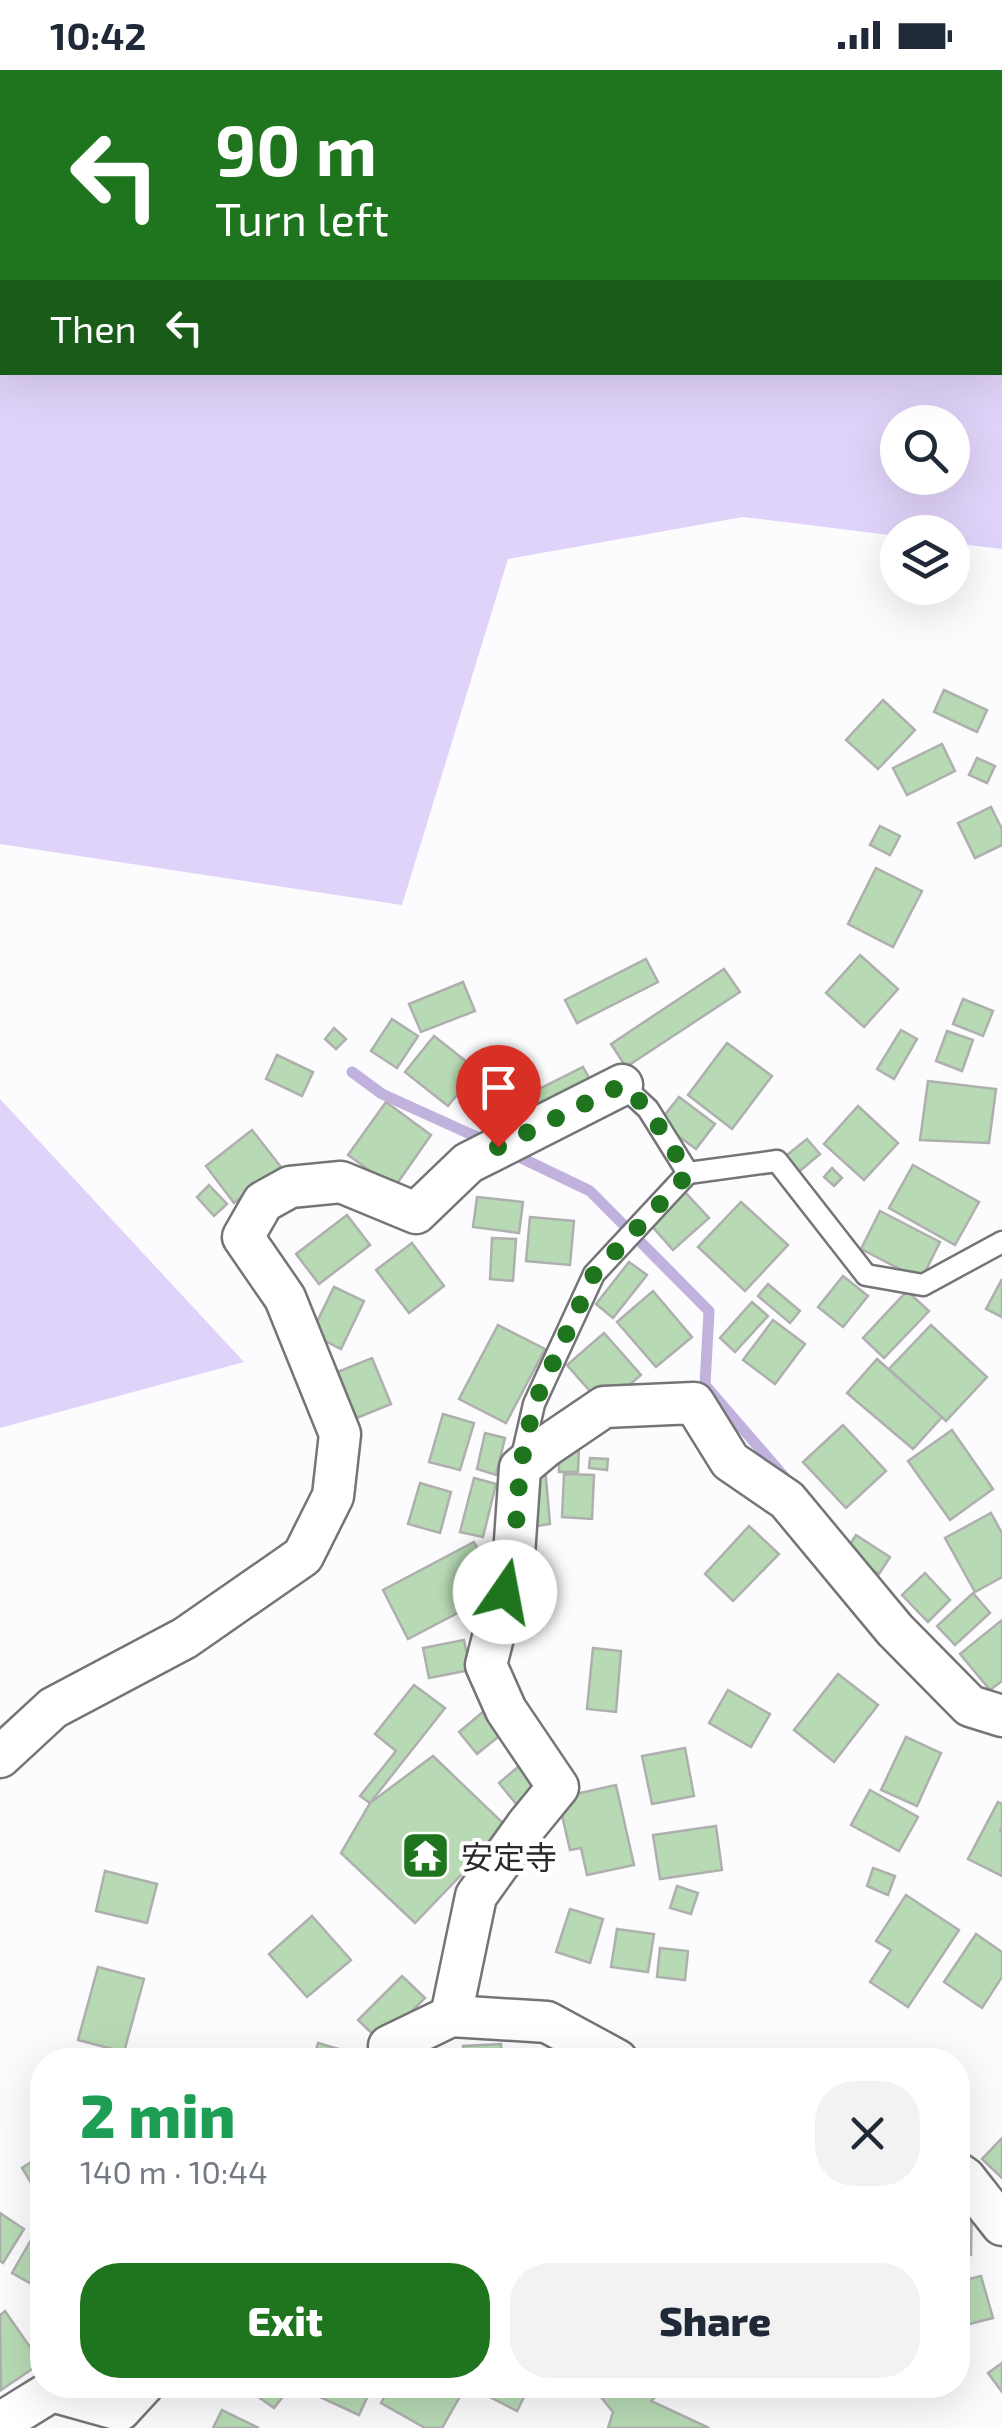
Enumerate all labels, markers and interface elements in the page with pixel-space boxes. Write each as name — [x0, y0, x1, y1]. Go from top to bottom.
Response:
text: 10:42 — [50, 12, 146, 58]
text: 90 m — [215, 106, 377, 190]
icon: left — [50, 110, 180, 240]
text: Turn left — [215, 191, 389, 245]
icon: left — [157, 300, 212, 355]
text: Then — [50, 305, 137, 351]
map controls — [880, 405, 970, 605]
button: search — [880, 405, 970, 495]
button: layers — [880, 515, 970, 605]
pin — [456, 1045, 541, 1148]
icon: arrive — [471, 1060, 526, 1115]
position arrow — [453, 1540, 557, 1644]
temple icon: 安定寺 — [400, 1830, 452, 1882]
place label: 安定寺 — [461, 1837, 557, 1875]
text: 2 min — [80, 2078, 235, 2150]
button: close — [815, 2081, 920, 2186]
text: 140 m · 10:44 — [80, 2152, 268, 2190]
button: Exit — [80, 2263, 490, 2378]
button: Share — [510, 2263, 920, 2378]

